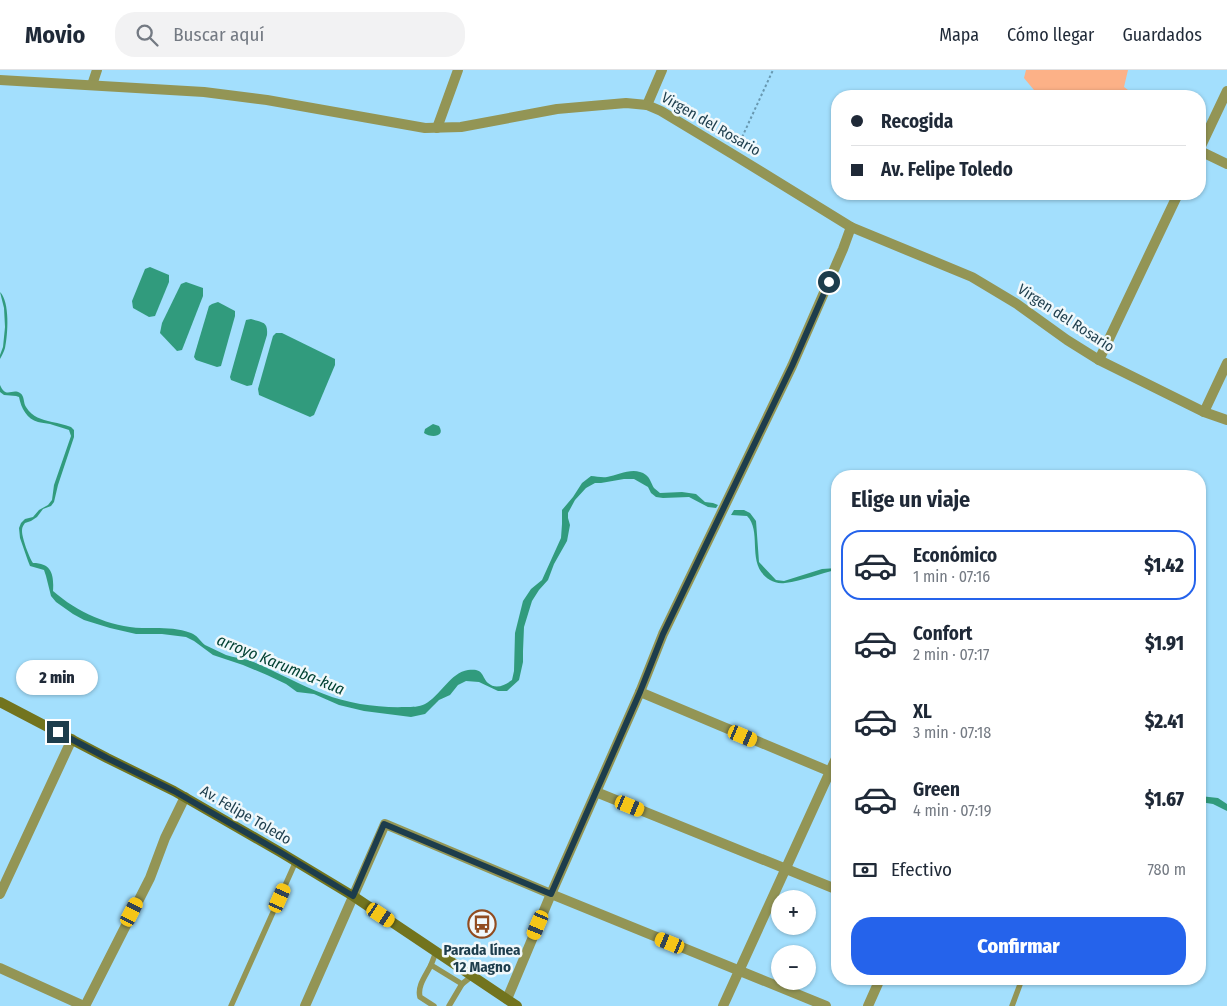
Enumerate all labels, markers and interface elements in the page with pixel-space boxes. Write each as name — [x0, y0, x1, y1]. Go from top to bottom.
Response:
search box — [115, 12, 465, 57]
text: Movio — [25, 21, 85, 49]
icon: search — [133, 21, 161, 49]
text: Buscar aquí — [173, 23, 264, 46]
text: Mapa — [939, 24, 979, 46]
text: Cómo llegar — [1007, 24, 1094, 46]
text: Guardados — [1122, 24, 1202, 46]
street label: Virgen del Rosario — [658, 88, 764, 160]
text: Recogida — [881, 110, 953, 133]
text: Av. Felipe Toledo — [881, 158, 1013, 181]
route start — [818, 271, 840, 293]
street label: Virgen del Rosario — [1014, 280, 1118, 356]
text: Elige un viaje — [851, 486, 970, 513]
icon: car — [853, 543, 898, 588]
text: Económico — [913, 544, 997, 567]
text: $1.42 — [1144, 554, 1184, 577]
text: 1 min · 07:16 — [913, 567, 990, 586]
icon: car — [853, 621, 898, 666]
text: Confort — [913, 622, 973, 645]
water label: arroyo Karumba-kua — [214, 630, 347, 699]
text: $1.91 — [1145, 632, 1184, 655]
text: 2 min · 07:17 — [913, 645, 989, 664]
callout: 2 min — [17, 660, 99, 694]
text: 2 min — [39, 668, 75, 687]
icon: car — [853, 699, 898, 744]
text: XL — [913, 700, 932, 723]
text: $2.41 — [1145, 710, 1184, 733]
route end — [47, 721, 69, 743]
car — [726, 723, 759, 749]
text: 3 min · 07:18 — [913, 723, 991, 742]
icon: car — [853, 777, 898, 822]
text: Green — [913, 778, 960, 801]
street label: Av. Felipe Toledo — [197, 782, 295, 848]
text: $1.67 — [1145, 788, 1184, 811]
car — [613, 793, 646, 819]
text: 4 min · 07:19 — [913, 801, 991, 820]
icon: cash — [851, 856, 879, 884]
text: Efectivo — [891, 858, 952, 881]
text: 780 m — [1147, 860, 1186, 879]
car — [267, 881, 292, 915]
map controls — [771, 890, 816, 990]
button: + — [771, 890, 816, 935]
car — [118, 895, 145, 929]
car — [364, 900, 397, 930]
car — [525, 908, 550, 942]
bus stop icon: Parada línea 12 Magno — [467, 909, 497, 939]
button: Confirmar — [851, 917, 1186, 975]
car — [653, 930, 686, 956]
place label: Parada línea 12 Magno — [444, 941, 521, 976]
button: − — [771, 945, 816, 990]

